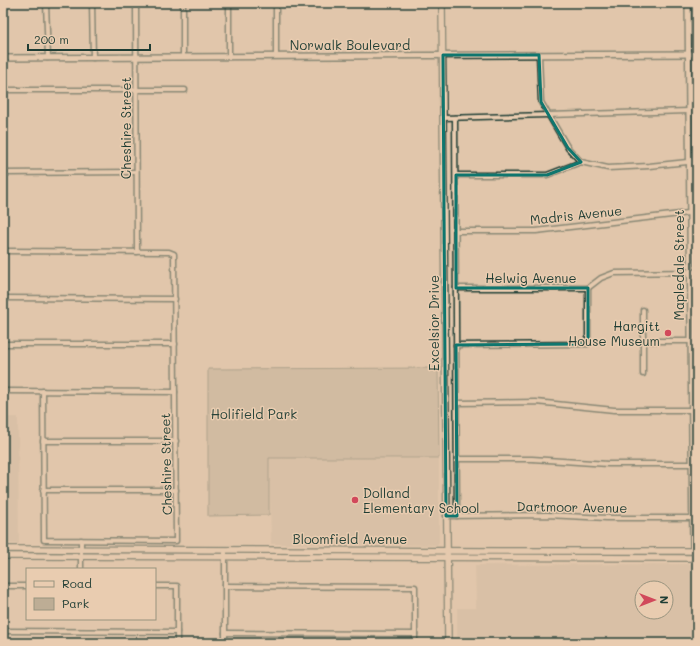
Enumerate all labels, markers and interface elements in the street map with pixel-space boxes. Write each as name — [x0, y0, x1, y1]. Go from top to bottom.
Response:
scale bar — [28, 26, 150, 52]
text: 200 m — [34, 31, 69, 47]
street label: Norwalk Boulevard — [290, 36, 410, 53]
street label: Cheshire Street — [117, 77, 134, 179]
street label: Madris Avenue — [529, 201, 623, 228]
street label: Mapledale Street — [670, 209, 687, 320]
street label: Helwig Avenue — [485, 269, 577, 286]
street label: Excelsior Drive — [425, 275, 442, 371]
place label: Hargitt House Museum — [568, 317, 660, 349]
marker: Hargitt House Museum — [663, 328, 673, 338]
park label: Holifield Park — [211, 405, 297, 422]
street label: Cheshire Street — [156, 412, 175, 515]
place label: Dolland Elementary School — [363, 484, 480, 516]
marker: Dolland Elementary School — [350, 495, 360, 505]
street label: Dartmoor Avenue — [517, 497, 628, 516]
street label: Bloomfield Avenue — [293, 530, 407, 547]
legend — [26, 568, 156, 620]
text: Road — [62, 575, 92, 591]
north arrow — [634, 580, 674, 620]
text: Park — [62, 595, 89, 611]
text: N — [657, 596, 672, 604]

